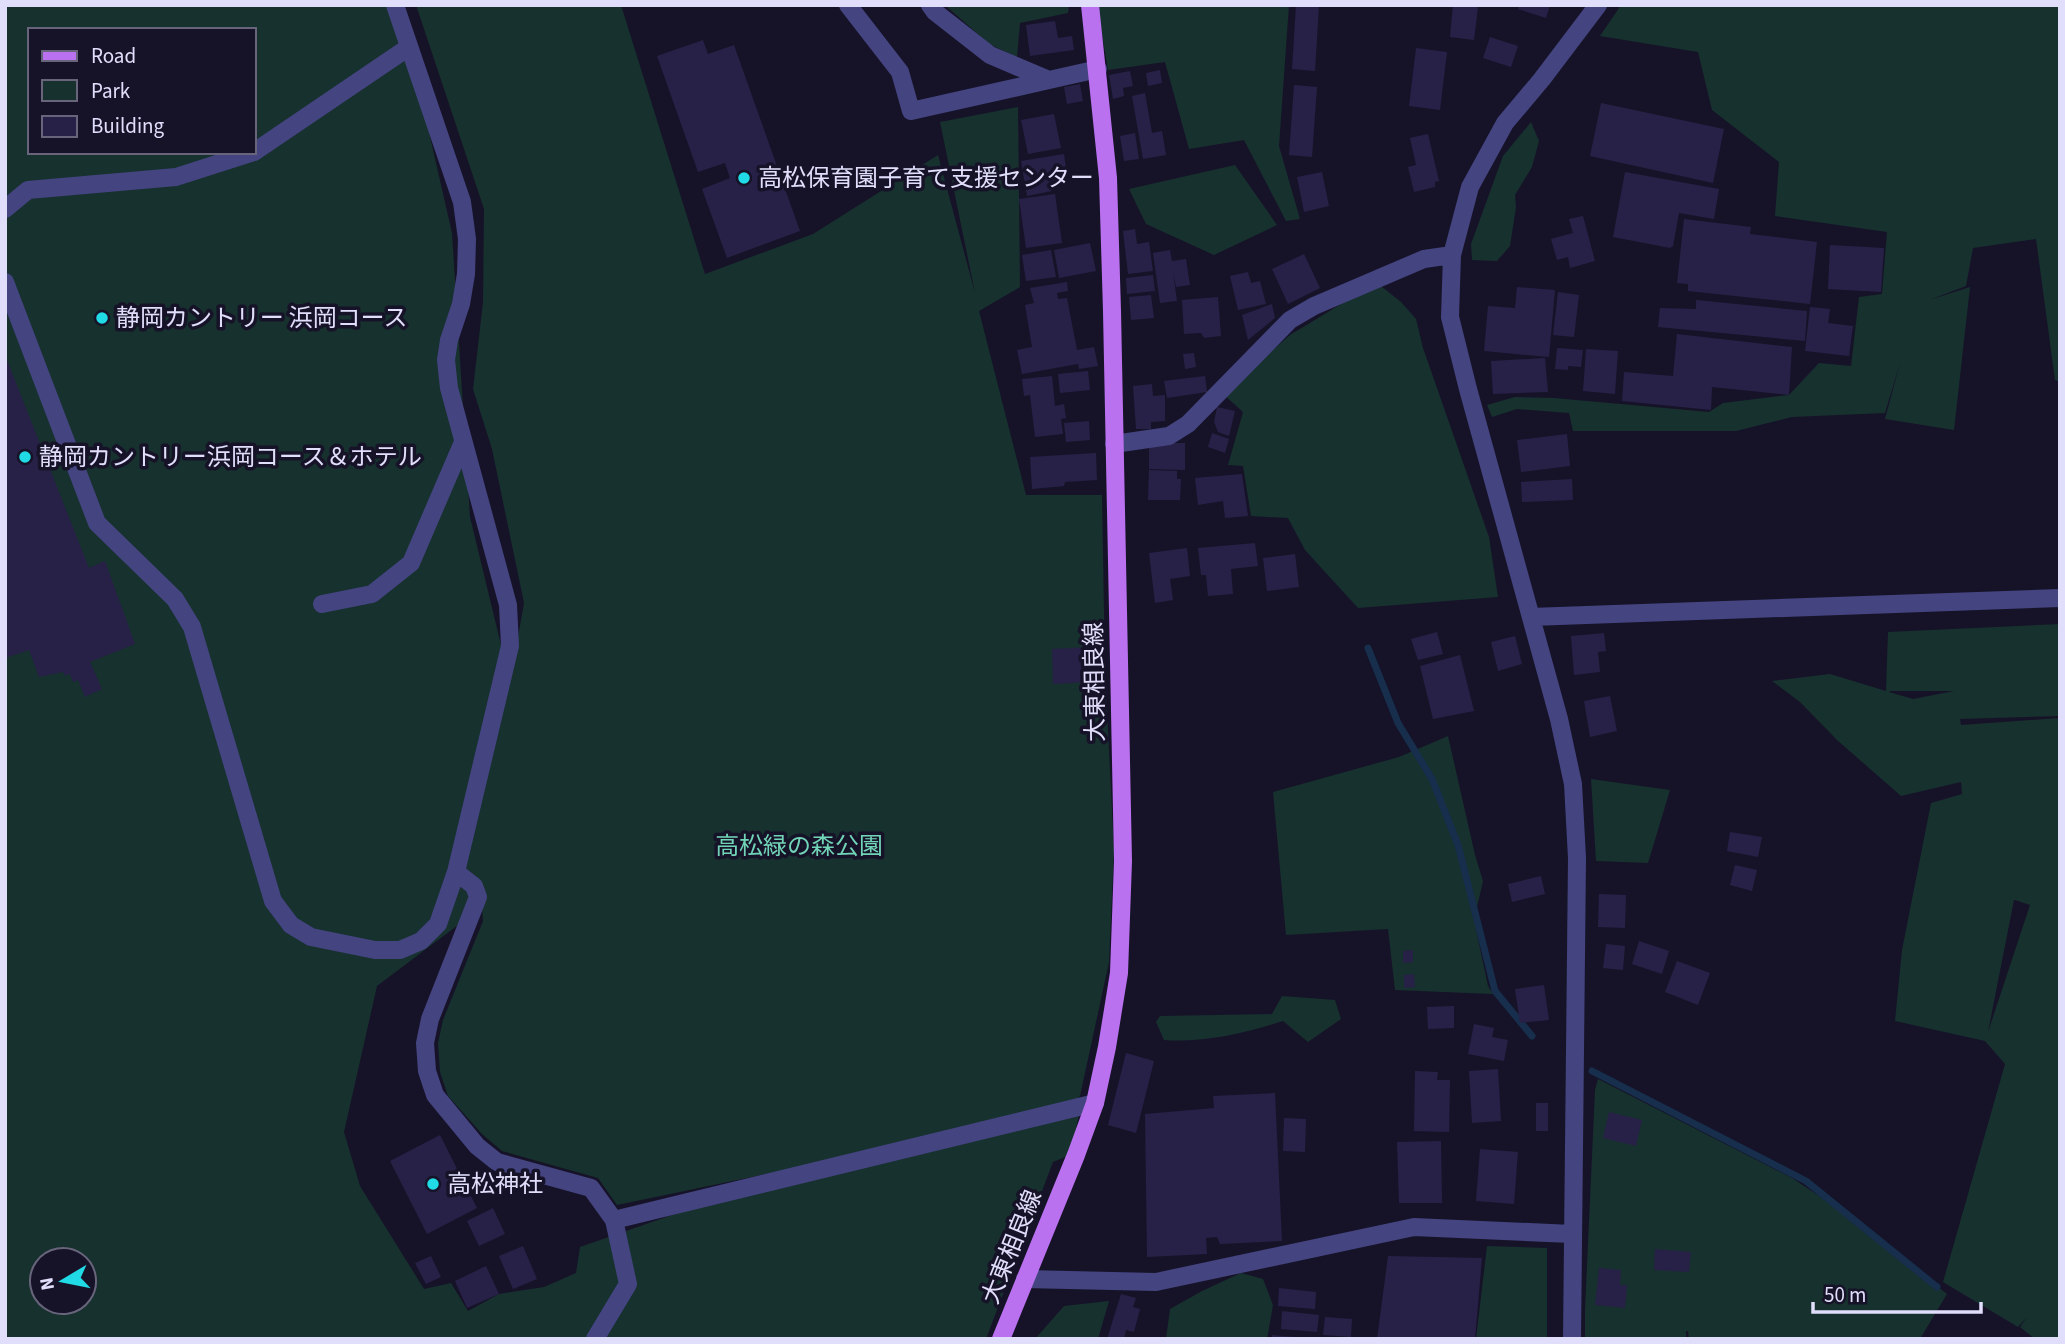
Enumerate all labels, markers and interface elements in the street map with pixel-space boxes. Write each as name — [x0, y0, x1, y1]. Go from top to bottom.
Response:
legend — [28, 28, 256, 154]
text: Road — [91, 41, 136, 71]
text: Park — [91, 76, 131, 106]
text: Building — [91, 111, 165, 141]
place label: 高松保育園子育て支援センター — [758, 161, 1094, 196]
marker: 高松保育園子育て支援センター — [736, 170, 752, 186]
place label: 静岡カントリー 浜岡コース — [116, 301, 408, 336]
marker: 静岡カントリー 浜岡コース — [94, 310, 110, 326]
place label: 静岡カントリー浜岡コース＆ホテル — [39, 440, 422, 475]
marker: 静岡カントリー浜岡コース＆ホテル — [17, 449, 33, 465]
street label: 大東相良線 — [1076, 622, 1114, 742]
park label: 高松緑の森公園 — [715, 829, 883, 864]
place label: 高松神社 — [447, 1167, 543, 1202]
marker: 高松神社 — [425, 1176, 441, 1192]
street label: 大東相良線 — [973, 1185, 1051, 1309]
north arrow — [28, 1246, 98, 1316]
scale bar — [1813, 1270, 1981, 1314]
text: N — [33, 1275, 62, 1292]
text: 50 m — [1824, 1280, 1866, 1310]

